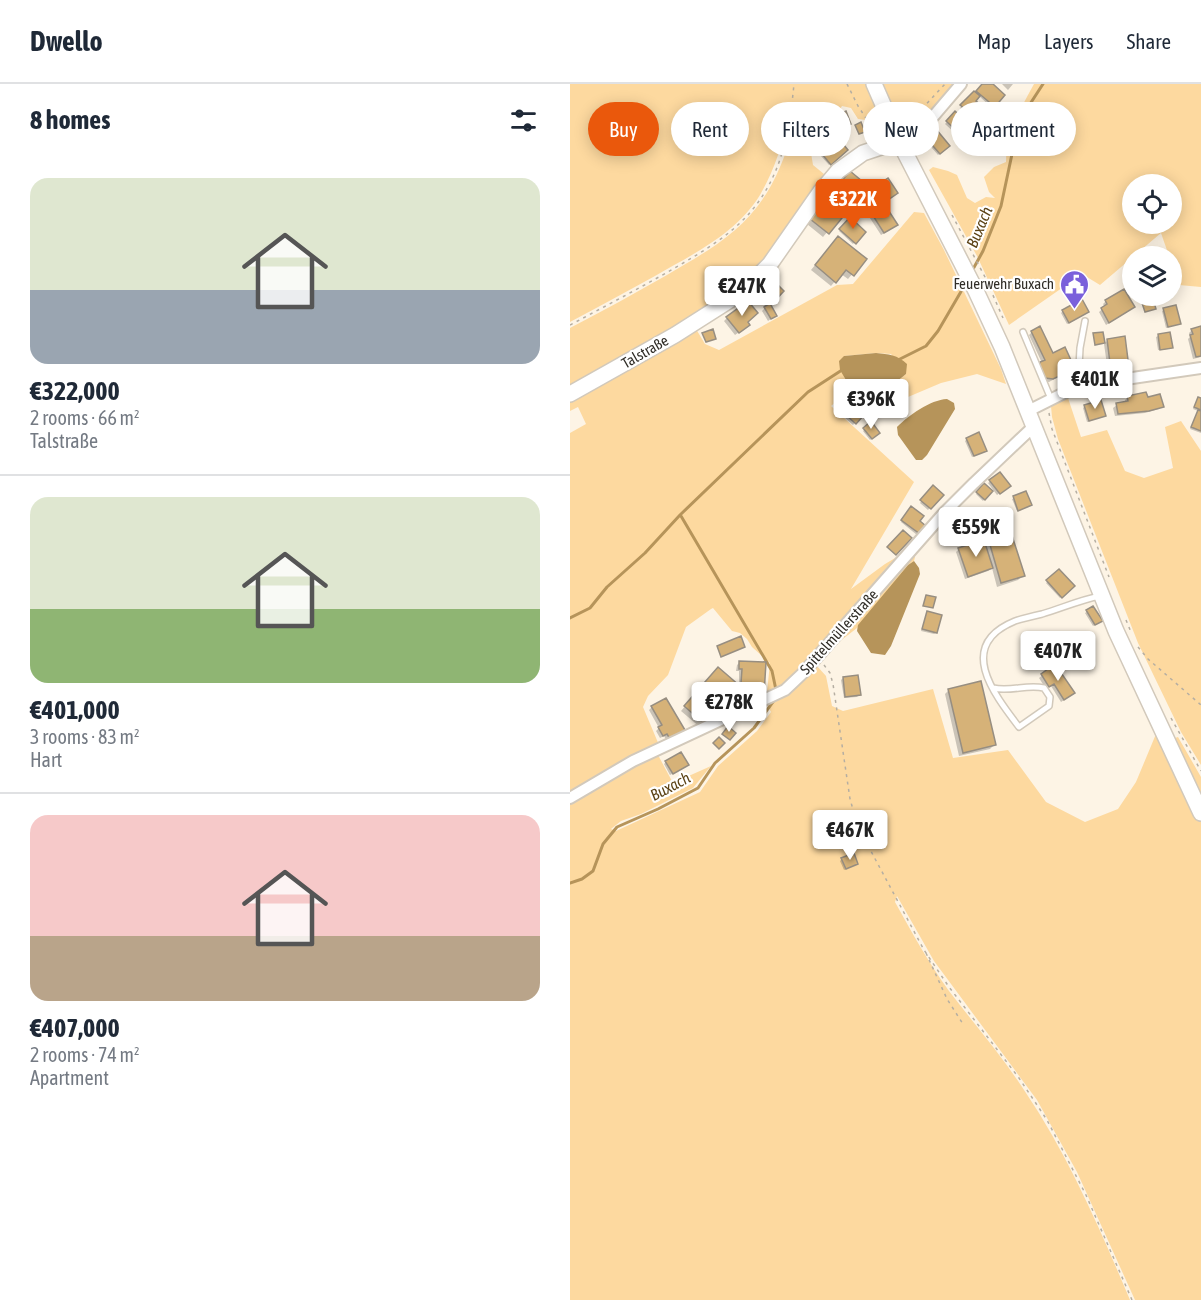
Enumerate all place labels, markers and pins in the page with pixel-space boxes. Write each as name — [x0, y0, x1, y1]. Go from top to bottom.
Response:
pin: €322K — [811, 179, 895, 230]
pin: €247K — [700, 266, 784, 317]
public building icon: Feuerwehr Buxach — [1059, 268, 1091, 310]
place label: Feuerwehr Buxach — [953, 275, 1054, 292]
pin: €401K — [1053, 359, 1137, 410]
pin: €396K — [829, 379, 913, 430]
pin: €559K — [934, 507, 1018, 558]
pin: €407K — [1016, 631, 1100, 682]
pin: €278K — [687, 682, 771, 733]
pin: €467K — [808, 810, 892, 861]

